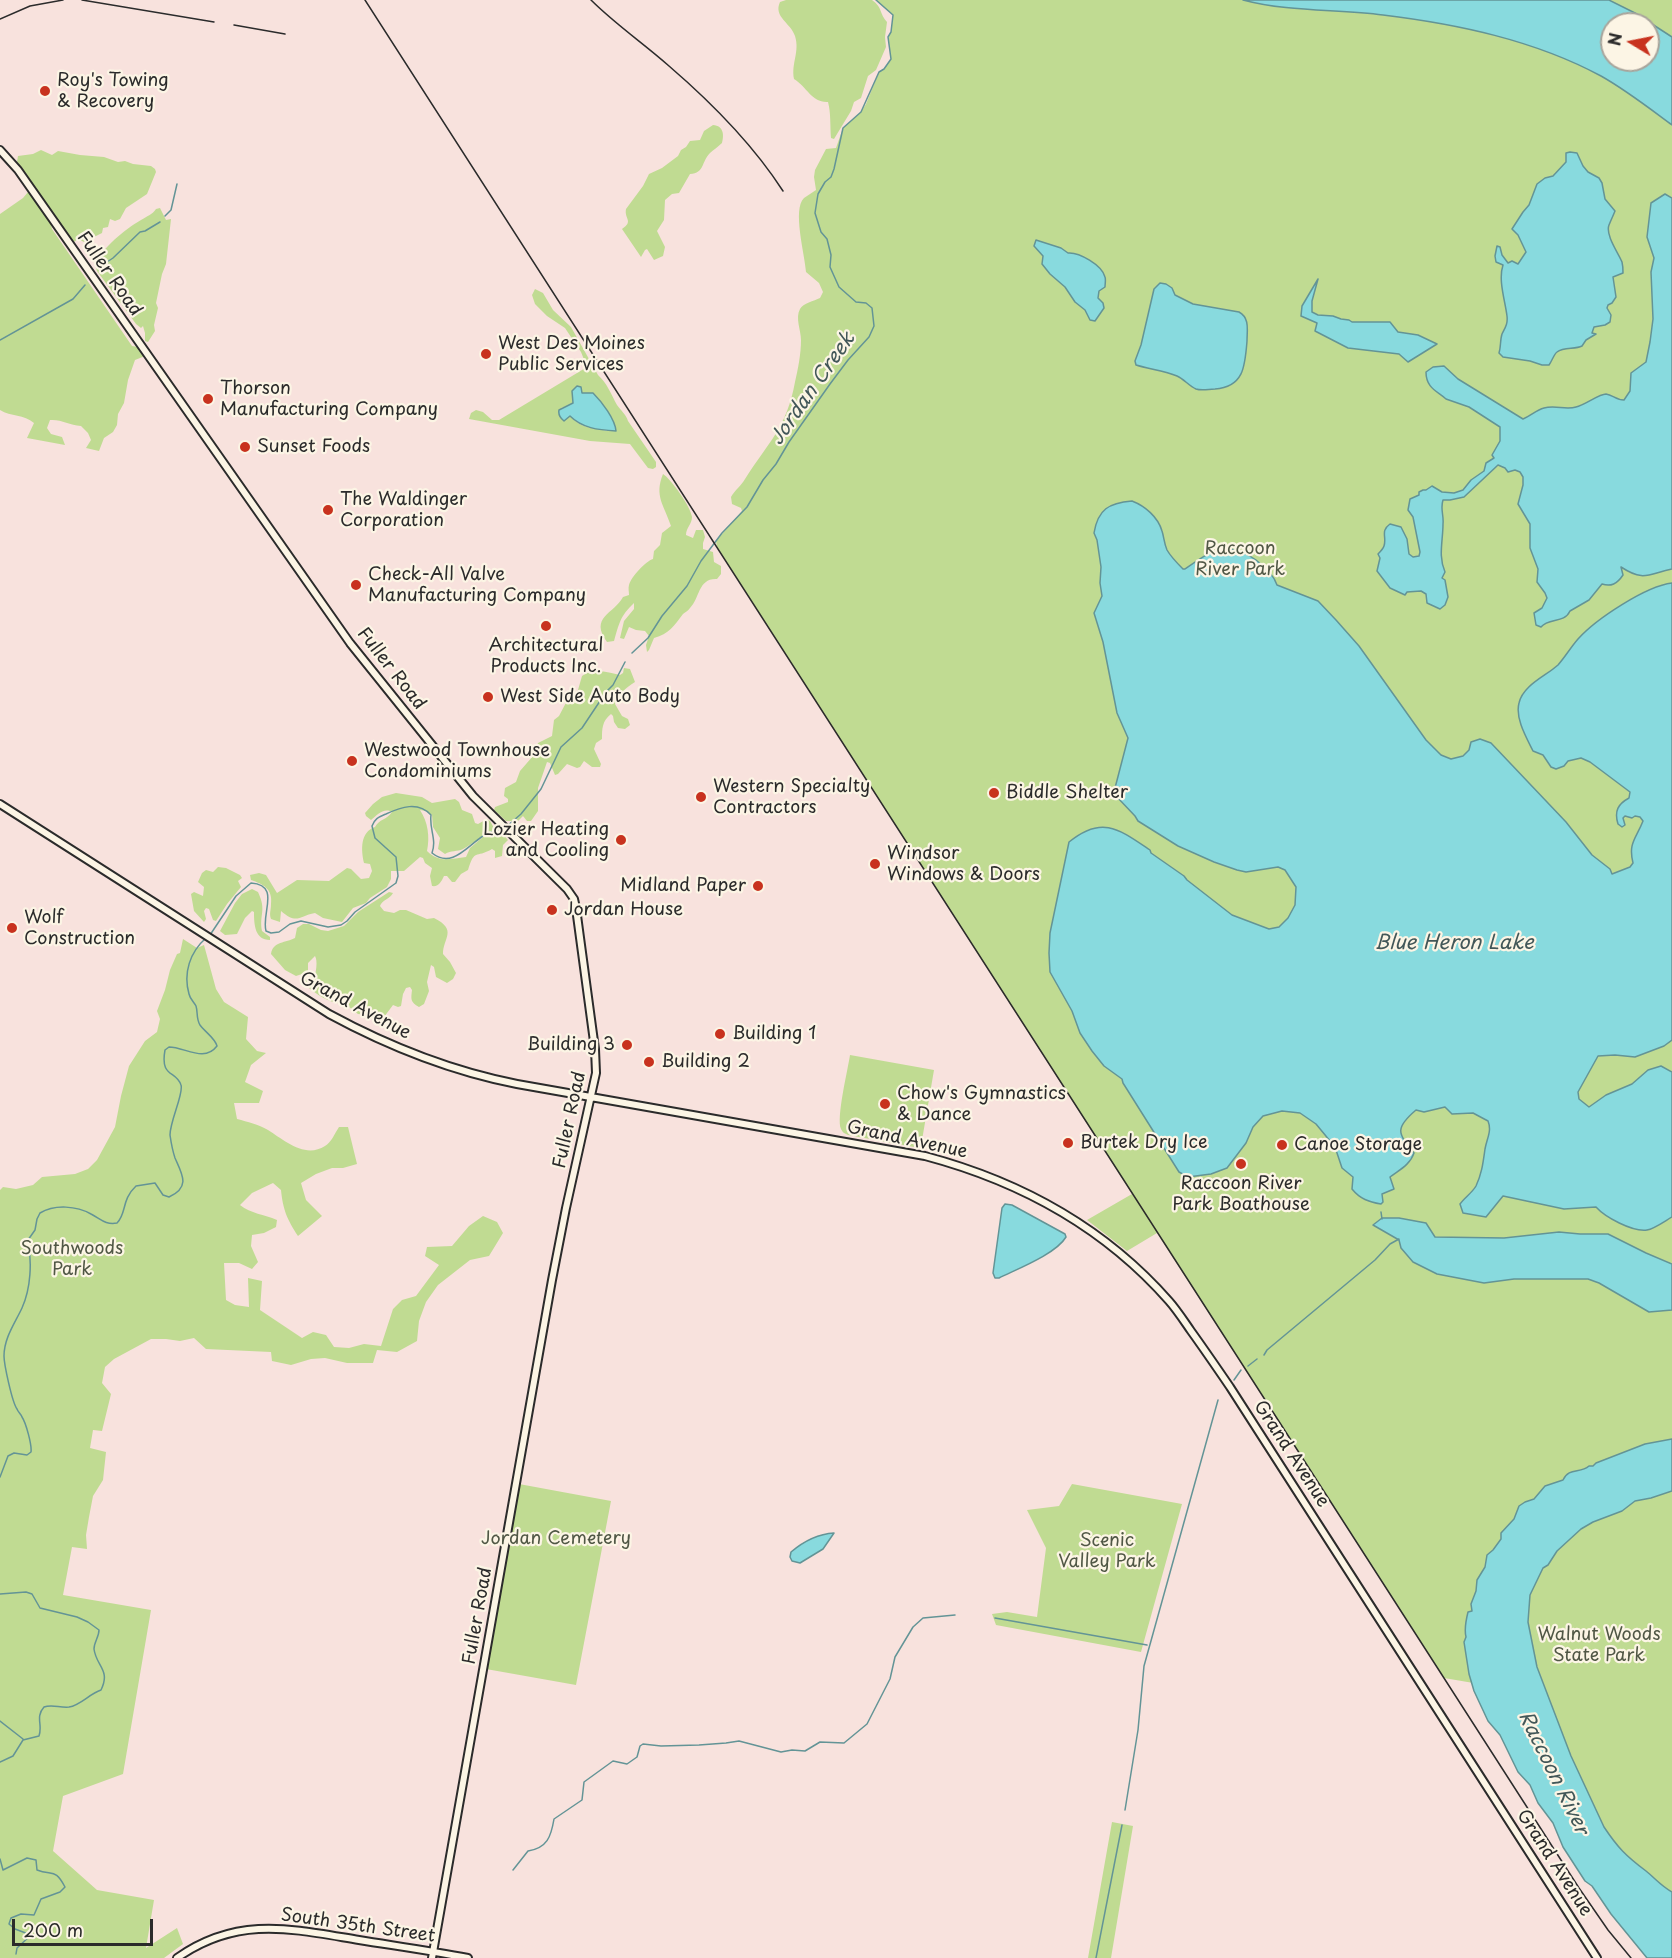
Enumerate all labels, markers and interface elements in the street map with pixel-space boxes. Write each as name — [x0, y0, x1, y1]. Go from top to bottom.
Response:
north arrow — [1600, 12, 1660, 72]
text: N — [1601, 31, 1627, 48]
place label: Roy's Towing & Recovery — [57, 70, 169, 112]
marker: Roy's Towing & Recovery — [38, 84, 52, 98]
street label: Fuller Road — [72, 227, 146, 321]
water label: Jordan Creek — [765, 328, 861, 450]
place label: West Des Moines Public Services — [498, 333, 645, 376]
marker: West Des Moines Public Services — [479, 347, 493, 361]
place label: Thorson Manufacturing Company — [220, 378, 438, 420]
marker: Thorson Manufacturing Company — [201, 392, 215, 406]
place label: Sunset Foods — [257, 436, 370, 458]
marker: Sunset Foods — [238, 440, 252, 454]
place label: The Waldinger Corporation — [340, 489, 467, 532]
marker: The Waldinger Corporation — [321, 503, 335, 517]
park label: Raccoon River Park — [1195, 538, 1285, 580]
place label: Check-All Valve Manufacturing Company — [368, 564, 586, 606]
marker: Check-All Valve Manufacturing Company — [349, 578, 363, 592]
marker: Architectural Products Inc. — [539, 619, 553, 633]
street label: Fuller Road — [352, 624, 430, 714]
place label: Architectural Products Inc. — [489, 635, 603, 678]
place label: West Side Auto Body — [500, 686, 680, 708]
marker: West Side Auto Body — [481, 690, 495, 704]
place label: Westwood Townhouse Condominiums — [364, 740, 550, 783]
marker: Westwood Townhouse Condominiums — [345, 754, 359, 768]
place label: Western Specialty Contractors — [713, 776, 870, 818]
place label: Biddle Shelter — [1006, 782, 1128, 804]
marker: Biddle Shelter — [987, 786, 1001, 800]
marker: Western Specialty Contractors — [694, 790, 708, 804]
place label: Lozier Heating and Cooling — [483, 819, 609, 862]
marker: Lozier Heating and Cooling — [614, 833, 628, 847]
place label: Windsor Windows & Doors — [887, 843, 1040, 886]
marker: Windsor Windows & Doors — [868, 857, 882, 871]
place label: Midland Paper — [620, 875, 746, 897]
marker: Midland Paper — [751, 879, 765, 893]
place label: Jordan House — [564, 899, 683, 921]
marker: Jordan House — [545, 903, 559, 917]
place label: Wolf Construction — [24, 907, 135, 950]
marker: Wolf Construction — [5, 921, 19, 935]
water label: Blue Heron Lake — [1374, 931, 1534, 955]
street label: Grand Avenue — [296, 968, 414, 1044]
place label: Building 1 — [732, 1023, 816, 1045]
marker: Building 1 — [713, 1027, 727, 1041]
place label: Building 3 — [527, 1034, 615, 1056]
marker: Building 3 — [620, 1038, 634, 1052]
place label: Building 2 — [661, 1051, 750, 1073]
marker: Building 2 — [642, 1055, 656, 1069]
street label: Fuller Road — [549, 1070, 591, 1170]
place label: Chow's Gymnastics & Dance — [897, 1083, 1066, 1126]
marker: Chow's Gymnastics & Dance — [878, 1097, 892, 1111]
street label: Grand Avenue — [845, 1117, 969, 1163]
place label: Burtek Dry Ice — [1080, 1132, 1207, 1154]
place label: Canoe Storage — [1294, 1134, 1422, 1156]
marker: Burtek Dry Ice — [1061, 1136, 1075, 1150]
marker: Canoe Storage — [1275, 1138, 1289, 1152]
marker: Raccoon River Park Boathouse — [1234, 1157, 1248, 1171]
place label: Raccoon River Park Boathouse — [1172, 1173, 1310, 1216]
park label: Southwoods Park — [21, 1238, 123, 1280]
street label: Grand Avenue — [1249, 1397, 1333, 1511]
park label: Jordan Cemetery — [481, 1528, 631, 1550]
park label: Scenic Valley Park — [1058, 1530, 1156, 1572]
street label: Fuller Road — [459, 1566, 497, 1666]
park label: Walnut Woods State Park — [1537, 1624, 1661, 1666]
water label: Raccoon River — [1513, 1707, 1593, 1839]
street label: Grand Avenue — [1512, 1806, 1596, 1920]
street label: South 35th Street — [279, 1904, 437, 1948]
scale bar — [15, 1907, 156, 1945]
text: 200 m — [23, 1916, 83, 1943]

